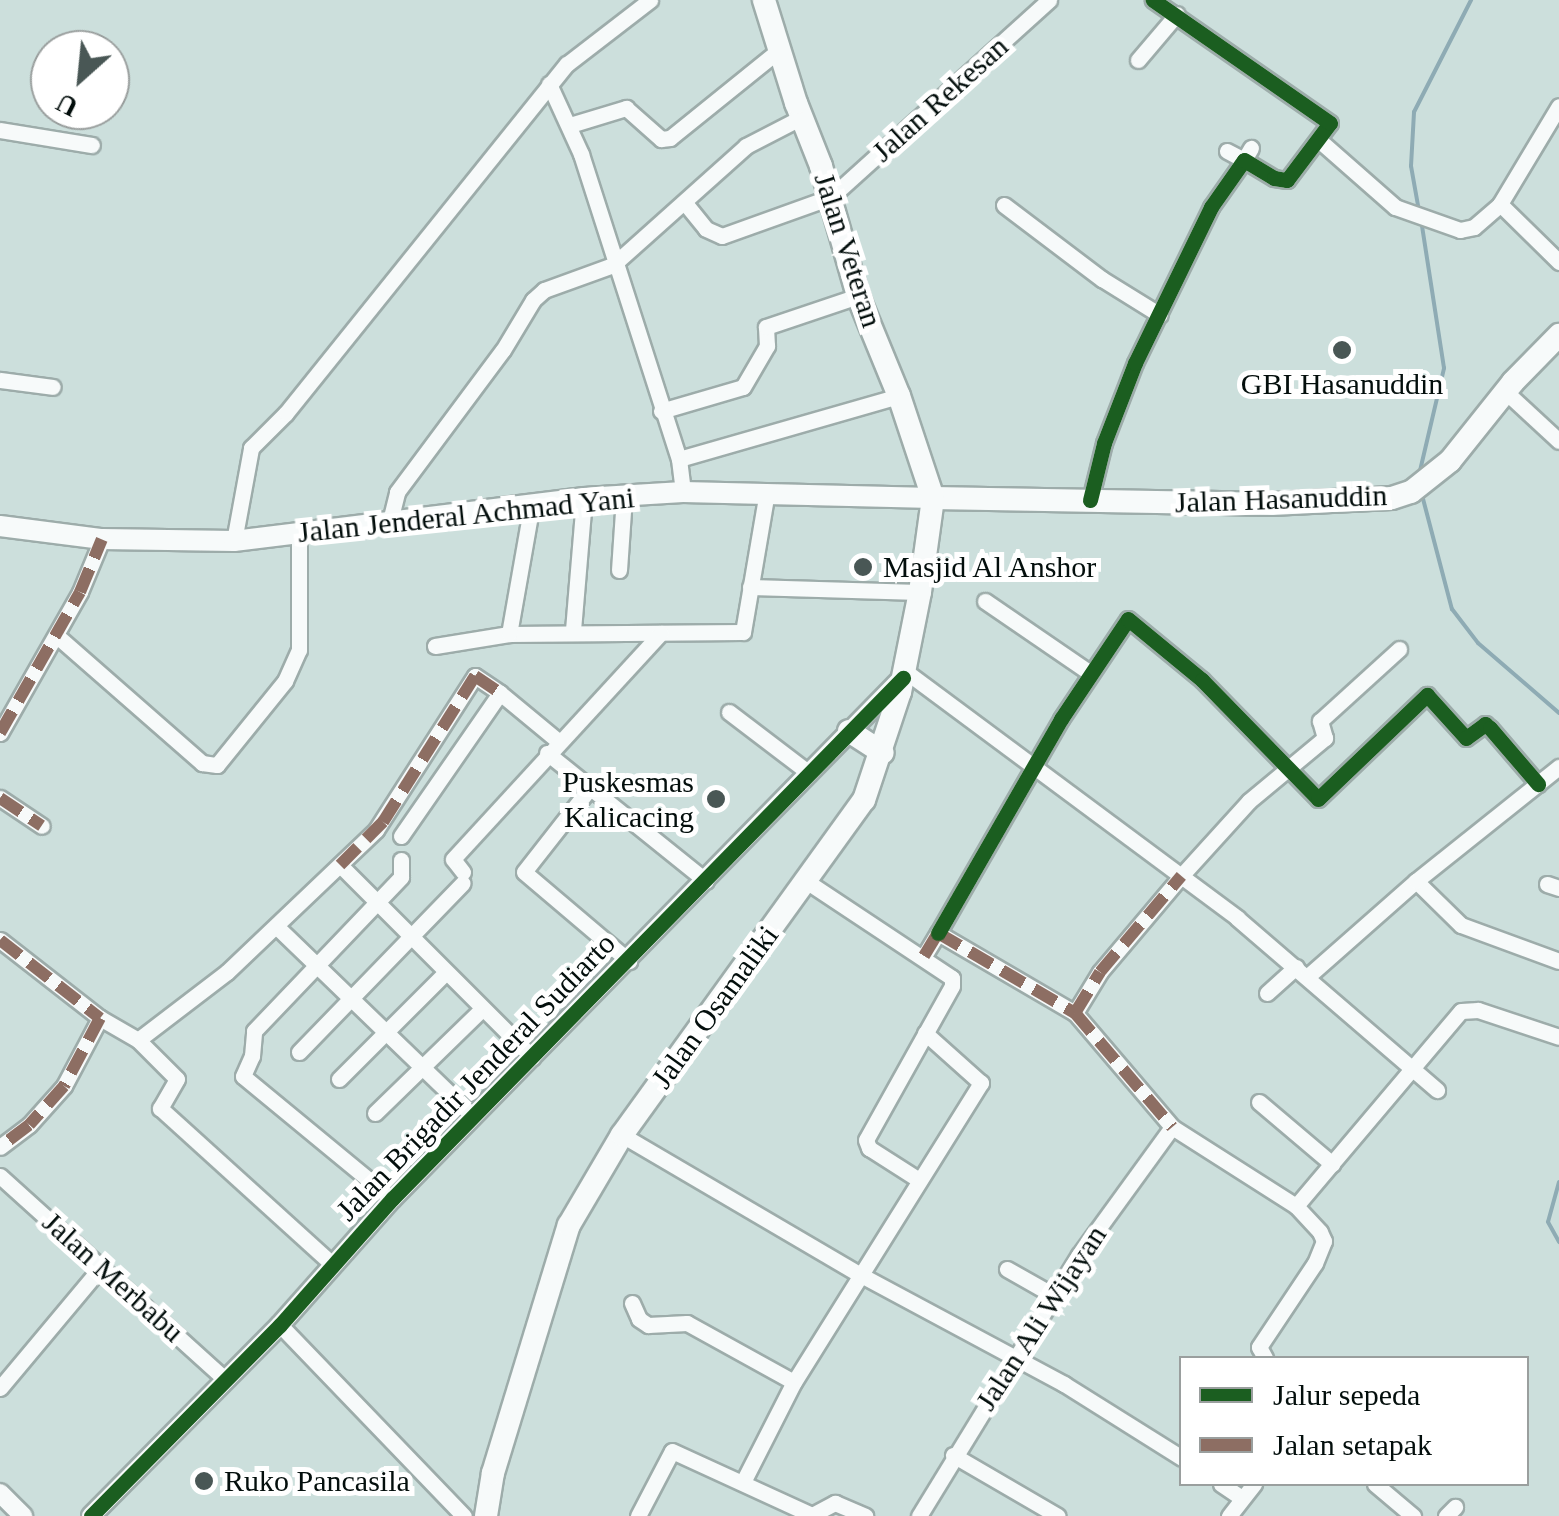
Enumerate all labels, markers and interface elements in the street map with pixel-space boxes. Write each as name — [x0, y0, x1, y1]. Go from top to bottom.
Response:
street label: Jalan Rekesan — [865, 28, 1015, 170]
north arrow — [30, 30, 130, 130]
text: U — [51, 87, 83, 124]
street label: Jalan Veteran — [806, 168, 890, 332]
marker: GBI Hasanuddin — [1331, 339, 1353, 361]
place label: GBI Hasanuddin — [1241, 366, 1443, 402]
street label: Jalan Hasanuddin — [1174, 477, 1388, 521]
street label: Jalan Jenderal Achmad Yani — [295, 479, 637, 551]
place label: Masjid Al Anshor — [883, 549, 1100, 585]
marker: Masjid Al Anshor — [852, 556, 874, 578]
place label: Puskesmas Kalicacing — [562, 764, 694, 834]
marker: Puskesmas Kalicacing — [703, 786, 729, 812]
street label: Jalan Osamaliki — [644, 919, 786, 1095]
street label: Jalan Brigadir Jenderal Sudiarto — [329, 926, 623, 1228]
street label: Jalan Merbabu — [35, 1204, 191, 1350]
street label: Jalan Ali Wijayan — [967, 1218, 1115, 1418]
legend — [1179, 1356, 1529, 1486]
text: Jalur sepeda — [1273, 1378, 1420, 1411]
text: Jalan setapak — [1273, 1428, 1432, 1461]
place label: Ruko Pancasila — [224, 1463, 410, 1499]
marker: Ruko Pancasila — [193, 1470, 215, 1492]

